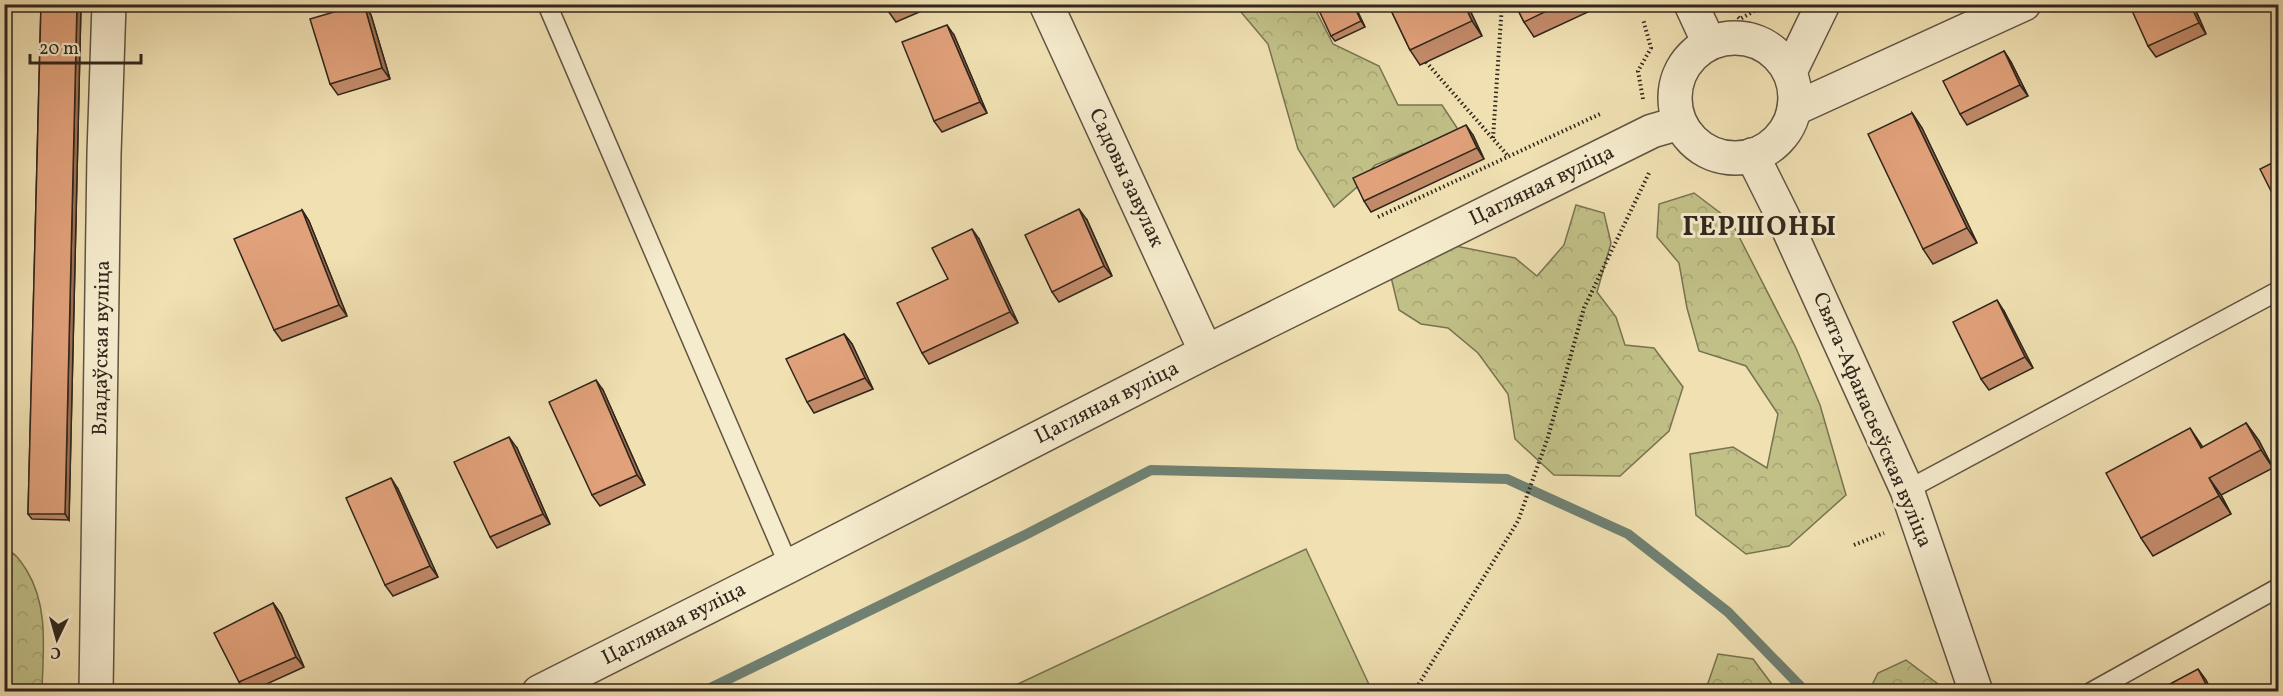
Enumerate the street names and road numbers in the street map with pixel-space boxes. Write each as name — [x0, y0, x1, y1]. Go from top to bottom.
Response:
street label: Садовы завулак — [1081, 104, 1171, 252]
street label: Цагляная вуліца — [1465, 138, 1619, 234]
street label: Владаўская вуліца — [86, 260, 118, 436]
street label: Свята-Афанасьеўская вуліца — [1805, 288, 1939, 552]
street label: Цагляная вуліца — [1030, 354, 1184, 452]
street label: Цагляная вуліца — [597, 575, 751, 673]

